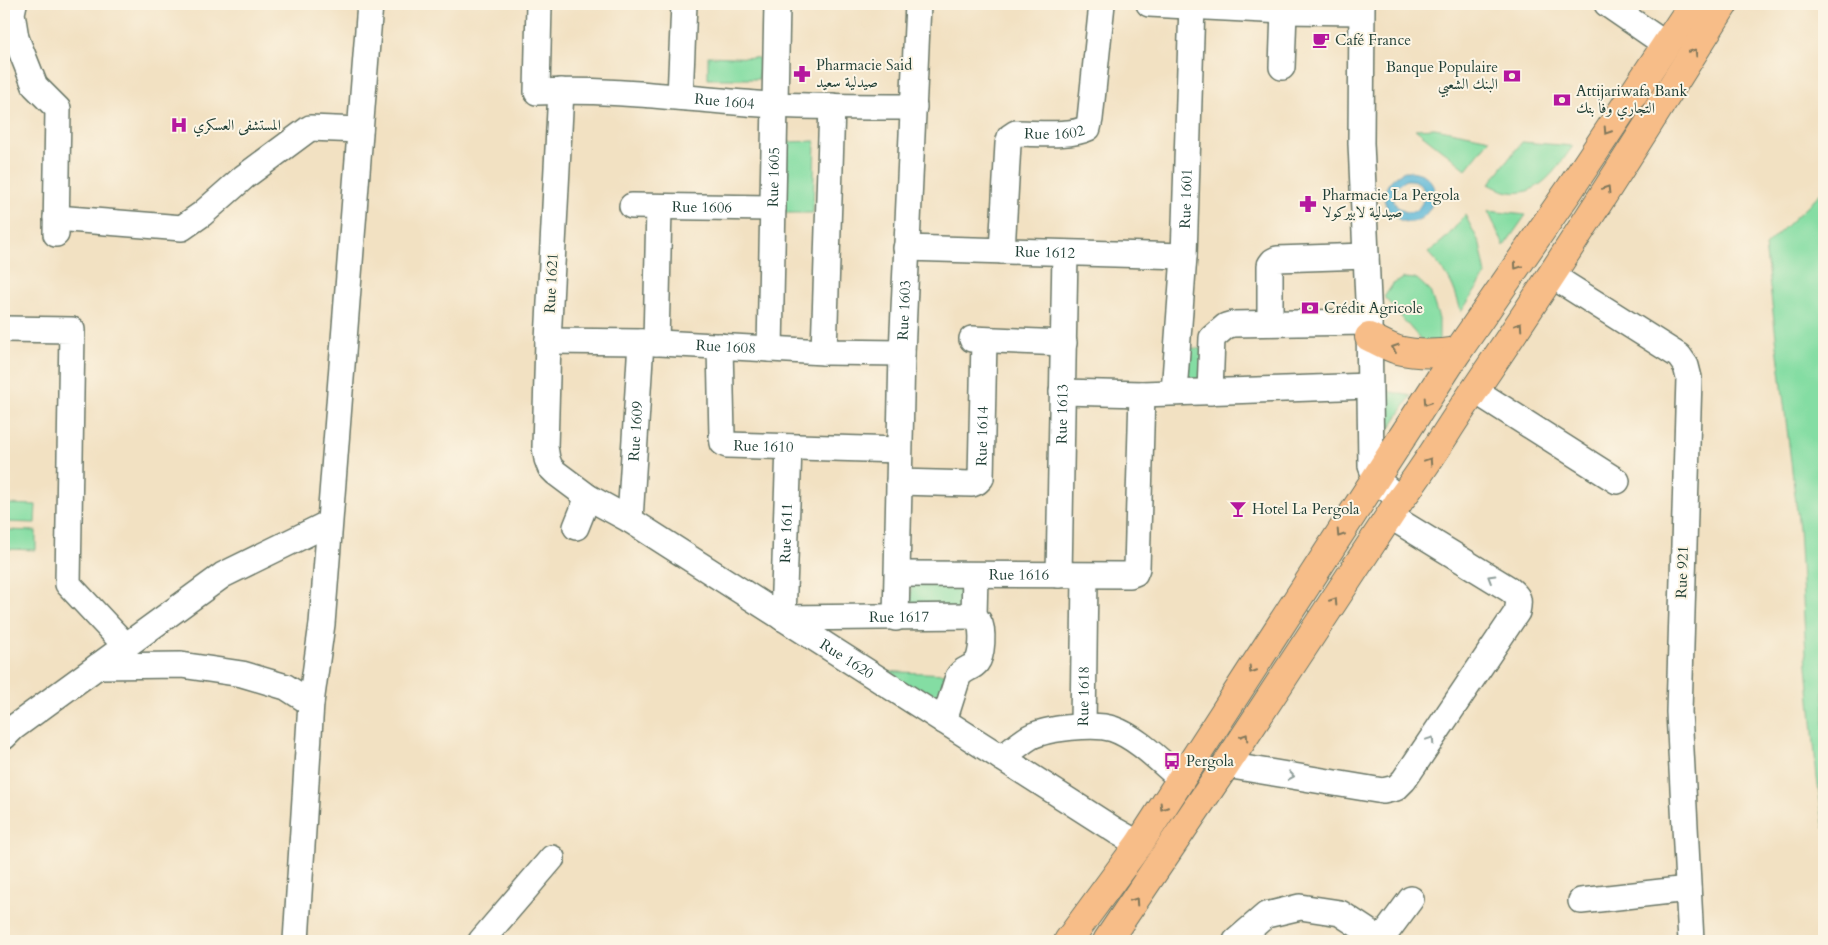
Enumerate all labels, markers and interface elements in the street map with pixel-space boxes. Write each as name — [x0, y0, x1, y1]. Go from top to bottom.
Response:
cafe icon: Café France — [1311, 30, 1331, 50]
place label: Café France — [1335, 30, 1411, 50]
one-way arrow — [1687, 48, 1697, 57]
place label: Pharmacie Said صيدلية سعيد — [816, 55, 912, 92]
place label: Banque Populaire البنك الشعبي — [1386, 57, 1498, 98]
pharmacy icon: Pharmacie Said صيدلية سعيد — [792, 64, 812, 84]
bank icon: Banque Populaire البنك الشعبي — [1502, 66, 1522, 86]
place label: Attijariwafa Bank التجاري وفا بنك — [1576, 81, 1688, 120]
street label: Rue 1604 — [694, 89, 756, 114]
bank icon: Attijariwafa Bank التجاري وفا بنك — [1552, 90, 1572, 110]
hospital icon: المستشفى العسكري — [169, 115, 189, 135]
place label: المستشفى العسكري — [193, 115, 281, 137]
street label: Rue 1602 — [1024, 120, 1087, 144]
one-way arrow — [1603, 126, 1613, 135]
street label: Rue 1605 — [763, 147, 784, 207]
street label: Rue 1601 — [1175, 168, 1197, 229]
place label: Pharmacie La Pergola صيدلية لابيركولا — [1322, 185, 1460, 222]
one-way arrow — [1601, 186, 1610, 195]
pharmacy icon: Pharmacie La Pergola صيدلية لابيركولا — [1298, 194, 1318, 214]
street label: Rue 1606 — [672, 197, 733, 217]
street label: Rue 1612 — [1015, 241, 1076, 263]
street label: Rue 1621 — [539, 252, 563, 314]
one-way arrow — [1514, 261, 1523, 270]
street label: Rue 1603 — [893, 280, 915, 341]
bank icon: Crédit Agricole — [1300, 298, 1320, 318]
place label: Crédit Agricole — [1324, 298, 1423, 318]
one-way arrow — [1513, 322, 1522, 331]
street label: Rue 1608 — [695, 335, 756, 358]
one-way arrow — [1392, 344, 1400, 354]
street label: Rue 1613 — [1051, 384, 1073, 444]
one-way arrow — [1423, 396, 1433, 405]
street label: Rue 1609 — [624, 400, 647, 462]
street label: Rue 1614 — [971, 405, 993, 466]
street label: Rue 1610 — [733, 435, 794, 457]
one-way arrow — [1423, 457, 1432, 467]
bar icon: Hotel La Pergola — [1228, 499, 1248, 519]
place label: Hotel La Pergola — [1252, 499, 1360, 519]
street label: Rue 1611 — [775, 503, 797, 564]
one-way arrow — [1337, 528, 1346, 538]
street label: Rue 921 — [1671, 545, 1693, 599]
street label: Rue 1616 — [989, 564, 1049, 585]
one-way arrow — [1488, 574, 1497, 584]
one-way arrow — [1328, 598, 1337, 607]
street label: Rue 1617 — [869, 606, 930, 627]
street label: Rue 1620 — [816, 634, 878, 684]
one-way arrow — [1248, 665, 1258, 674]
street label: Rue 1618 — [1073, 666, 1094, 726]
one-way arrow — [1238, 733, 1248, 742]
one-way arrow — [1425, 736, 1435, 745]
bus stop icon: Pergola — [1162, 751, 1182, 771]
place label: Pergola — [1186, 751, 1234, 771]
one-way arrow — [1287, 771, 1296, 781]
one-way arrow — [1160, 801, 1169, 810]
one-way arrow — [1129, 897, 1138, 907]

